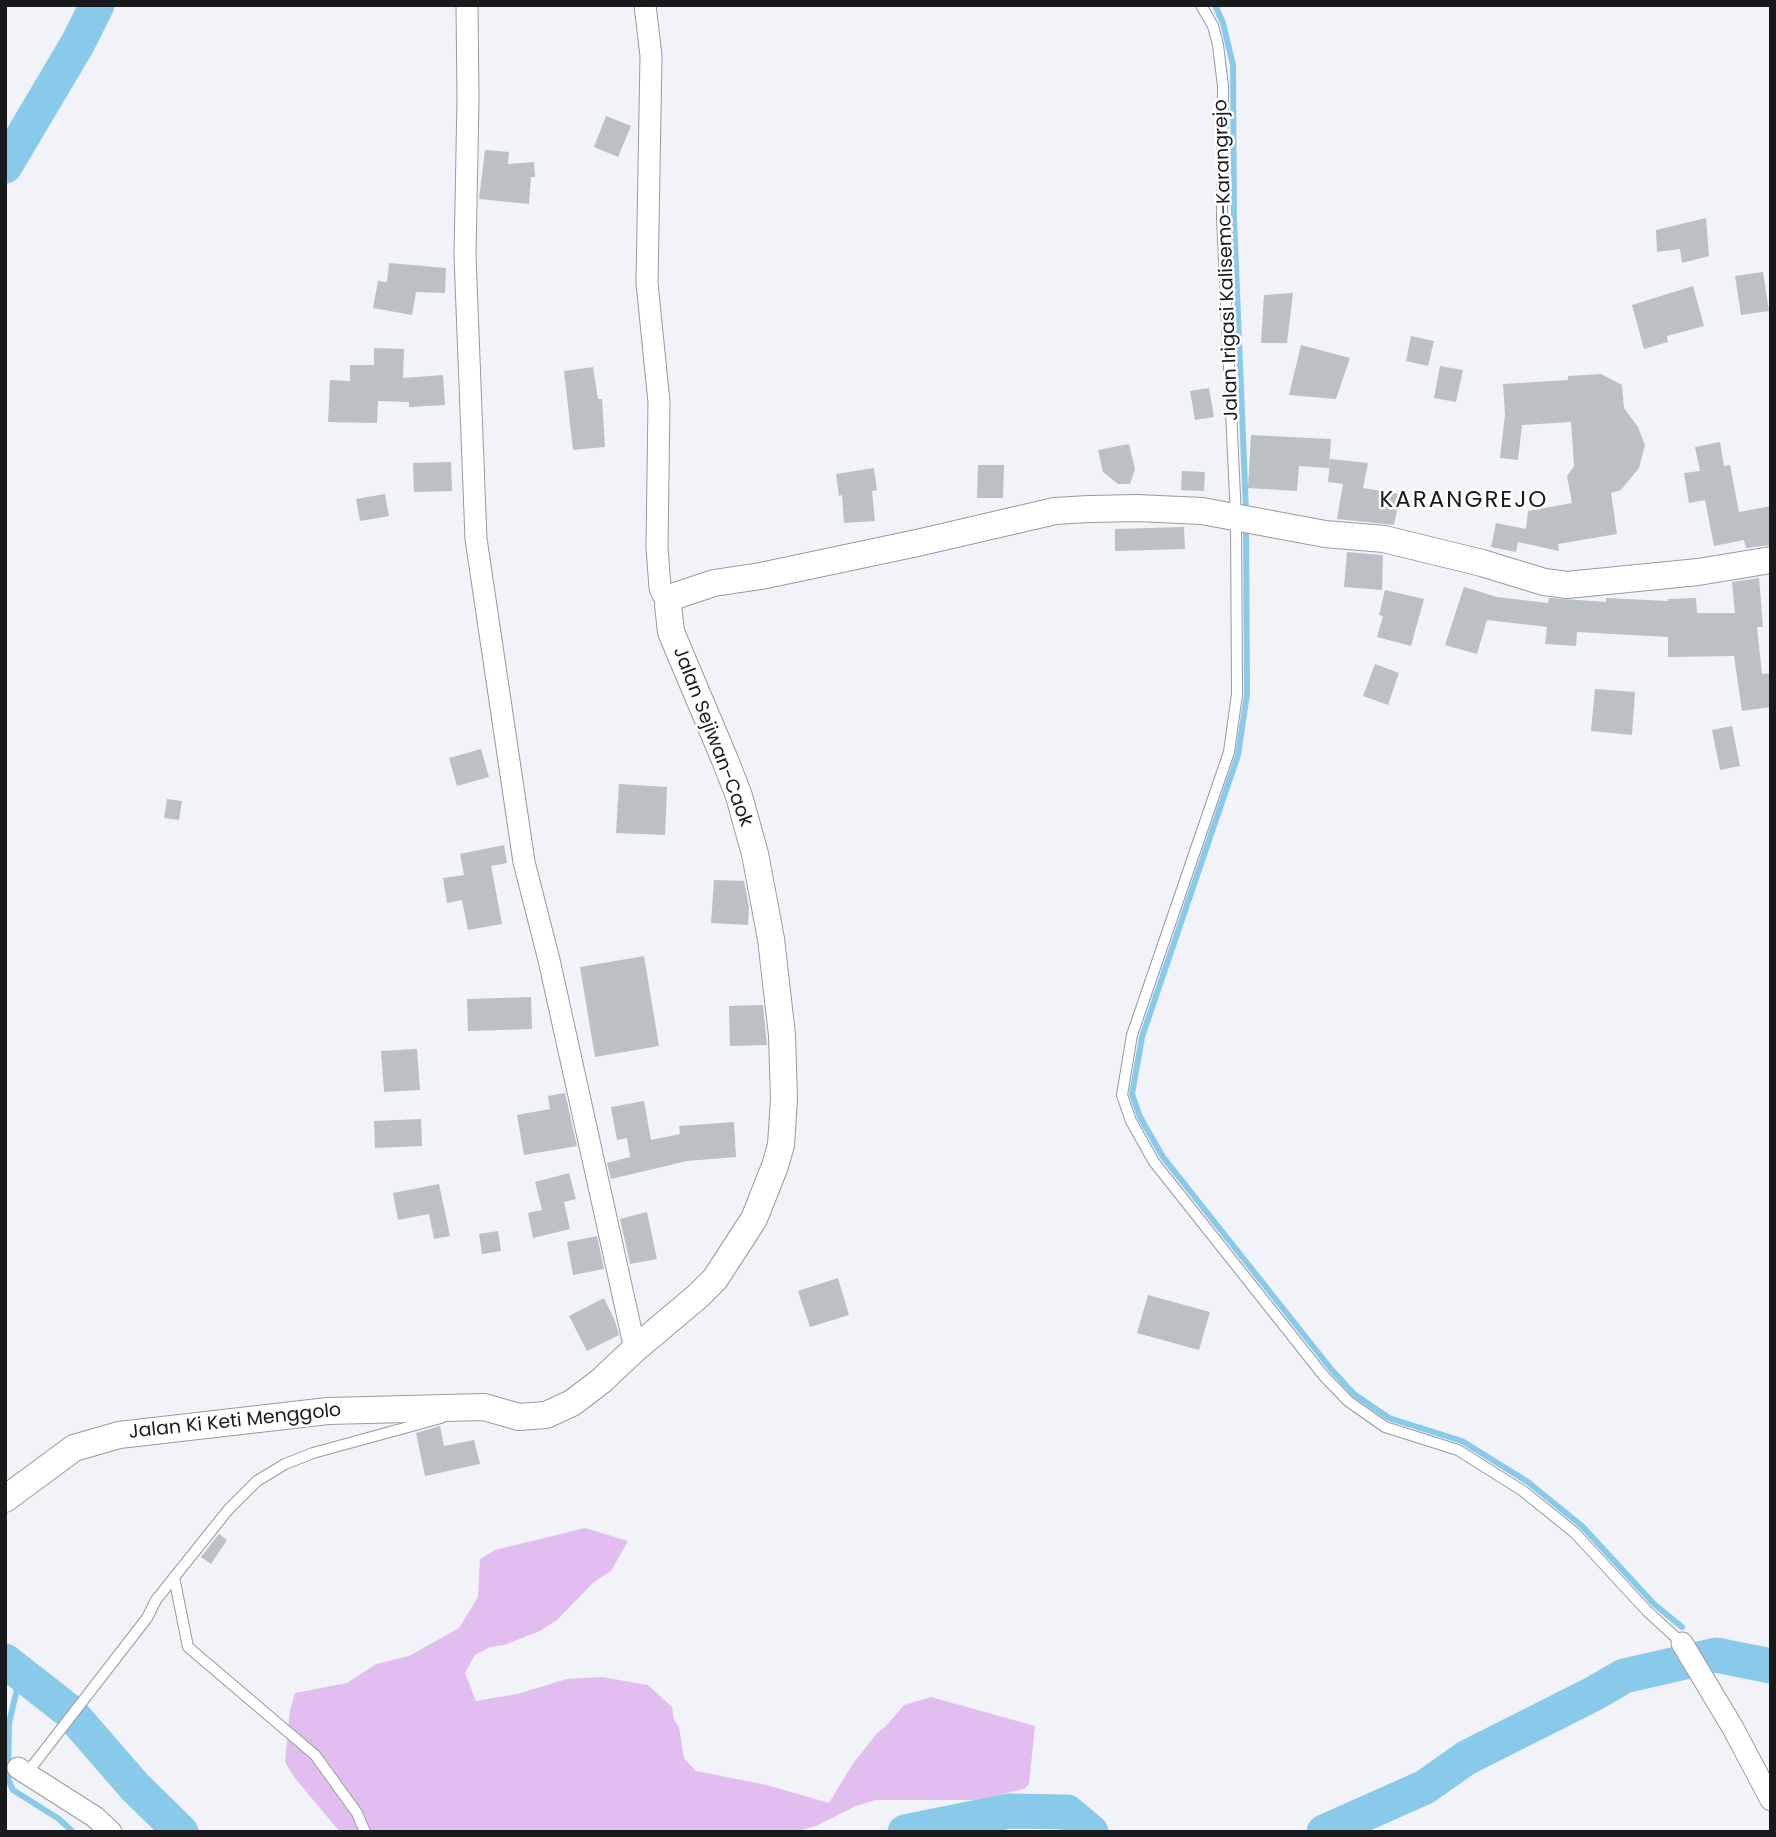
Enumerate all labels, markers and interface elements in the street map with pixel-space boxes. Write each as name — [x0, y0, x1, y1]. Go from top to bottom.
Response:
street label: Jalan Irigasi Kalisemo-Karangrejo — [1210, 99, 1244, 421]
district label: KARANGREJO — [1381, 487, 1547, 515]
street label: Jalan Sejiwan-Caok — [667, 644, 757, 830]
street label: Jalan Ki Keti Menggolo — [128, 1399, 342, 1445]

